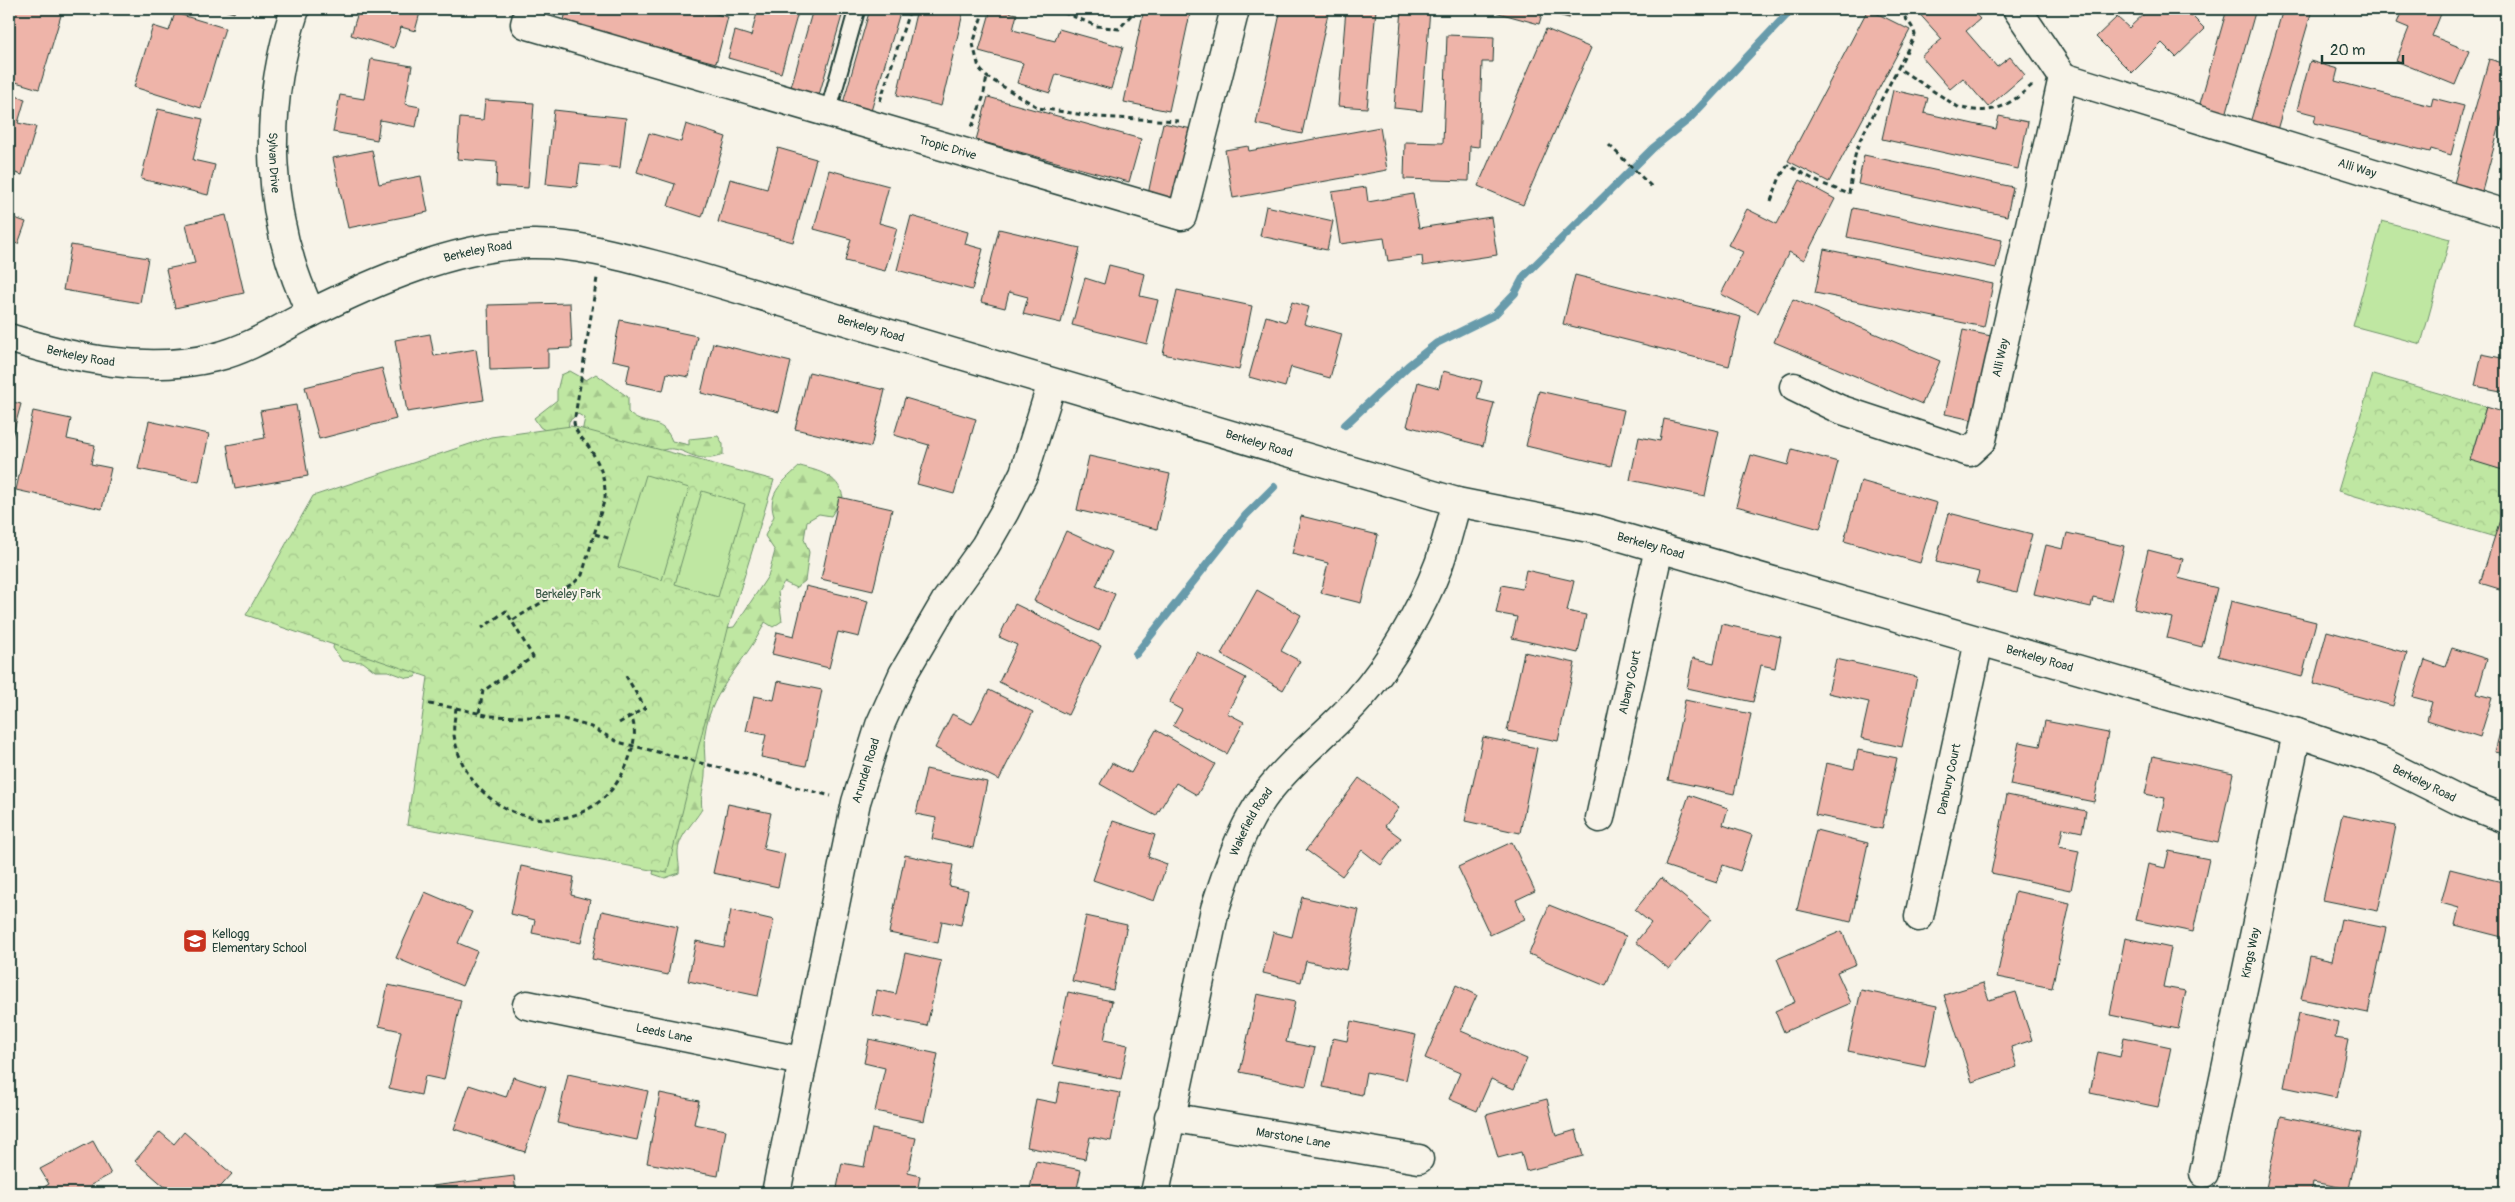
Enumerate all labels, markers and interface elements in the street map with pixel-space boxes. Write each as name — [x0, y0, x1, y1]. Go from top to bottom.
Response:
scale bar — [2322, 32, 2404, 64]
text: 20 m — [2330, 41, 2365, 60]
street label: Sylvan Drive — [265, 132, 283, 194]
street label: Tropic Drive — [917, 133, 978, 164]
street label: Alli Way — [2336, 156, 2378, 181]
street label: Berkeley Road — [442, 238, 513, 266]
street label: Berkeley Road — [835, 312, 906, 346]
street label: Alli Way — [1989, 337, 2012, 379]
street label: Berkeley Road — [45, 342, 116, 370]
street label: Berkeley Road — [1224, 427, 1295, 461]
street label: Berkeley Road — [1615, 529, 1686, 563]
park label: Berkeley Park — [535, 587, 601, 602]
street label: Berkeley Road — [2004, 642, 2075, 676]
street label: Albany Court — [1616, 649, 1644, 716]
street label: Arundel Road — [849, 736, 883, 805]
street label: Danbury Court — [1934, 742, 1965, 816]
street label: Berkeley Road — [2390, 761, 2459, 806]
street label: Wakefield Road — [1227, 785, 1276, 858]
street label: Kings Way — [2238, 926, 2264, 980]
place label: Kellogg Elementary School — [212, 927, 307, 956]
school or university icon: Kellogg Elementary School — [182, 928, 208, 954]
street label: Leeds Lane — [635, 1020, 694, 1047]
street label: Marstone Lane — [1255, 1125, 1332, 1152]

